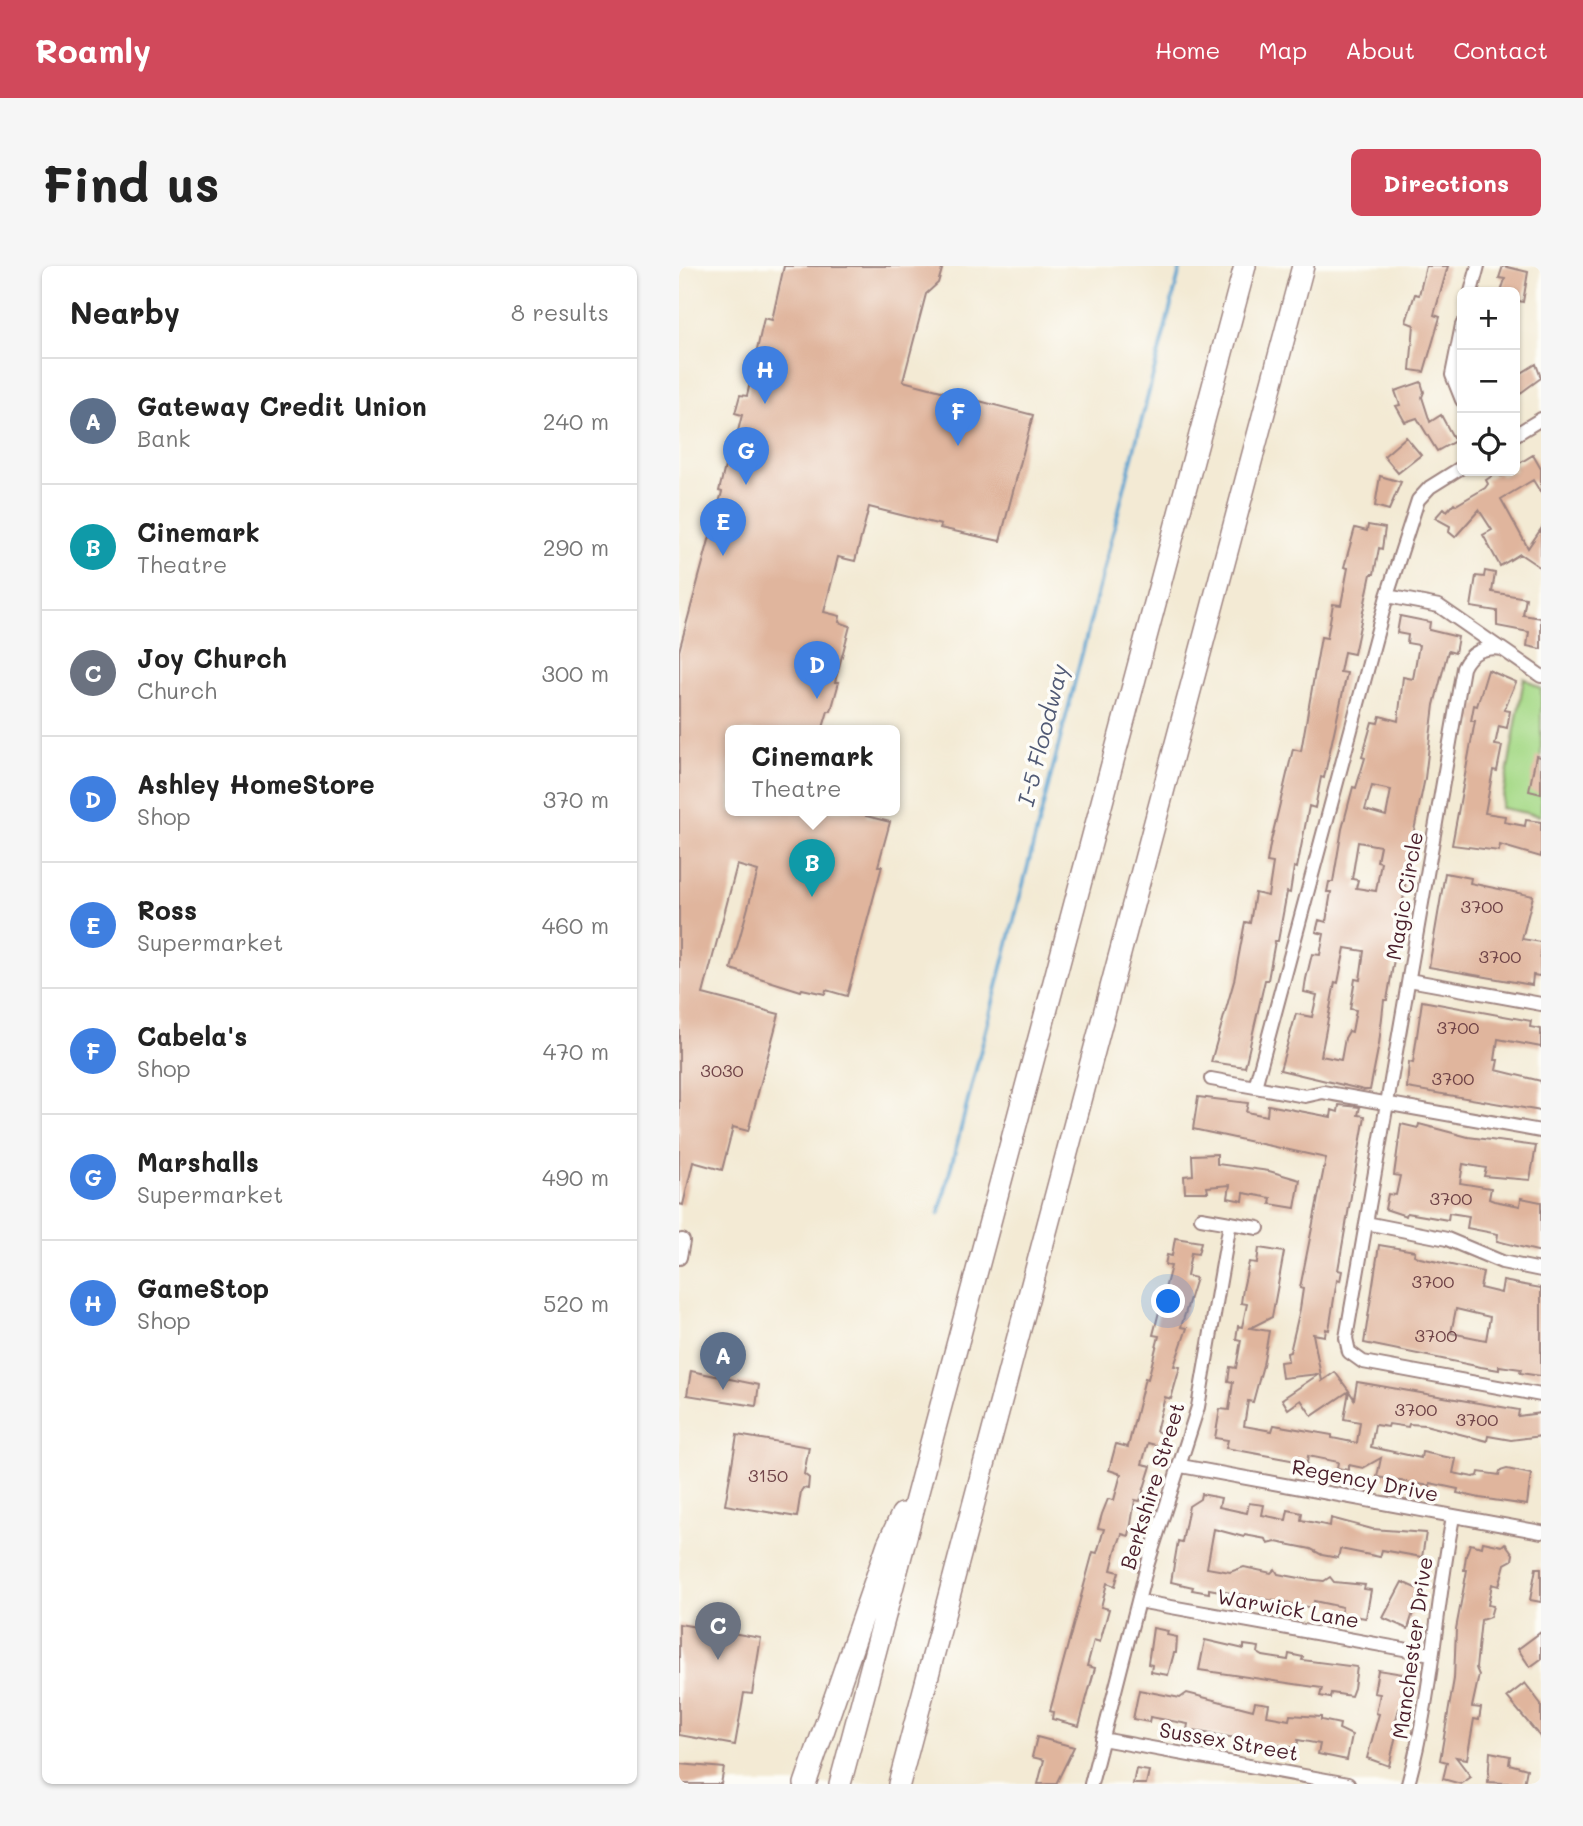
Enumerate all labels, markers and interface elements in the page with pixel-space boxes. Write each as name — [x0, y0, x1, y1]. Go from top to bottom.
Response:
text: Roamly — [35, 28, 151, 71]
text: Home — [1155, 34, 1220, 65]
text: Map — [1258, 34, 1307, 65]
text: About — [1345, 34, 1415, 65]
text: Contact — [1453, 34, 1548, 65]
button: Directions — [1351, 149, 1541, 216]
text: Find us — [42, 151, 220, 214]
map controls — [1457, 287, 1520, 476]
button: + — [1457, 287, 1520, 350]
text: Nearby — [70, 292, 180, 332]
text: 8 results — [511, 297, 609, 327]
pin: H — [742, 346, 788, 404]
button: − — [1457, 350, 1520, 413]
pin: F — [935, 388, 981, 446]
text: Gateway Credit Union — [137, 389, 427, 423]
text: A — [85, 406, 101, 436]
text: 240 m — [543, 406, 609, 436]
button: locate — [1457, 413, 1520, 476]
text: Bank — [137, 423, 191, 453]
pin: G — [723, 427, 769, 485]
pin: E — [700, 498, 746, 556]
text: Cinemark — [137, 515, 260, 549]
text: B — [85, 532, 101, 562]
text: 290 m — [543, 532, 609, 562]
text: Theatre — [137, 549, 227, 579]
text: Joy Church — [137, 641, 287, 675]
pin: D — [794, 641, 840, 699]
text: C — [84, 658, 102, 688]
text: 300 m — [541, 658, 609, 688]
water label: I-5 Floodway — [1010, 661, 1074, 809]
text: Church — [137, 675, 217, 705]
popup — [725, 725, 900, 816]
text: Cinemark — [751, 739, 874, 773]
text: Ashley HomeStore — [137, 767, 375, 801]
text: Theatre — [751, 773, 841, 803]
text: D — [85, 784, 101, 814]
text: 370 m — [543, 784, 609, 814]
text: Shop — [137, 801, 191, 831]
street label: Magic Circle — [1379, 829, 1428, 962]
pin: B — [789, 839, 835, 897]
text: Ross — [137, 893, 197, 927]
house number: 3700 — [1461, 894, 1503, 918]
text: E — [86, 910, 100, 940]
text: 460 m — [542, 910, 609, 940]
text: Supermarket — [137, 927, 283, 957]
house number: 3700 — [1479, 944, 1521, 968]
house number: 3700 — [1437, 1015, 1479, 1039]
text: Cabela's — [137, 1019, 247, 1053]
text: F — [86, 1036, 100, 1066]
text: 470 m — [543, 1036, 609, 1066]
text: Shop — [137, 1053, 191, 1083]
house number: 3030 — [700, 1058, 744, 1082]
house number: 3700 — [1432, 1066, 1474, 1090]
text: Marshalls — [137, 1145, 259, 1179]
text: G — [84, 1162, 102, 1192]
text: 490 m — [542, 1162, 609, 1192]
text: Supermarket — [137, 1179, 283, 1209]
house number: 3700 — [1430, 1186, 1472, 1210]
house number: 3700 — [1412, 1269, 1454, 1293]
text: GameStop — [137, 1271, 269, 1305]
your location — [1151, 1284, 1185, 1318]
text: H — [84, 1288, 102, 1318]
text: 520 m — [543, 1288, 609, 1318]
text: Shop — [137, 1305, 191, 1335]
house number: 3700 — [1415, 1323, 1457, 1347]
pin: A — [700, 1332, 746, 1390]
house number: 3700 — [1395, 1397, 1437, 1421]
street label: Berkshire Street — [1113, 1399, 1190, 1572]
house number: 3700 — [1456, 1407, 1498, 1431]
street label: Regency Drive — [1290, 1452, 1441, 1507]
house number: 3150 — [748, 1463, 788, 1487]
street label: Manchester Drive — [1385, 1555, 1438, 1741]
street label: Warwick Lane — [1215, 1582, 1361, 1633]
pin: C — [695, 1602, 741, 1660]
street label: Sussex Street — [1157, 1715, 1301, 1766]

